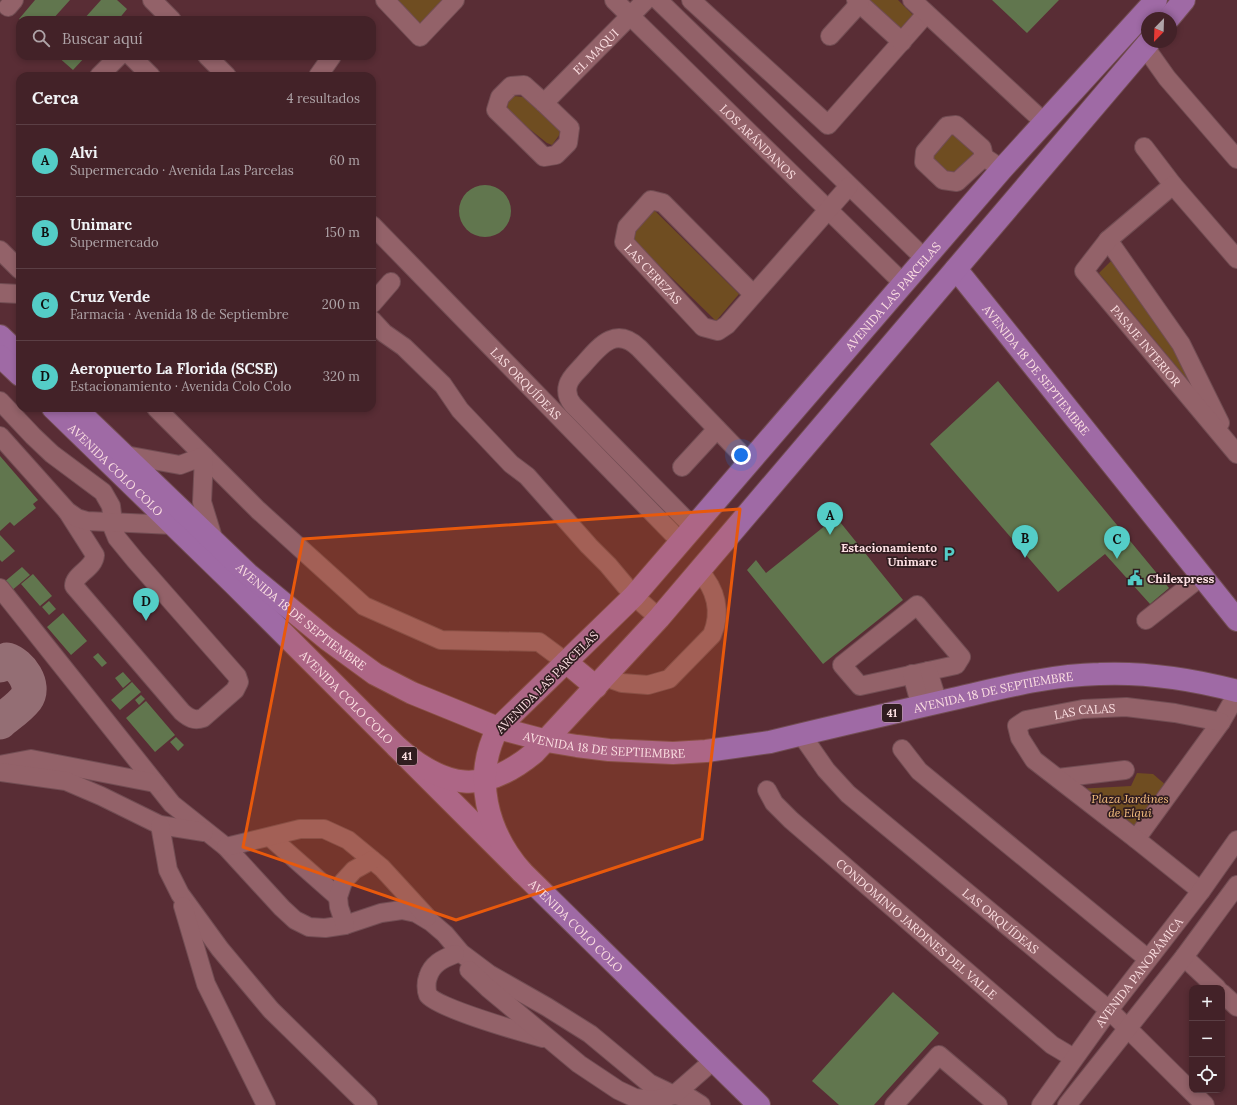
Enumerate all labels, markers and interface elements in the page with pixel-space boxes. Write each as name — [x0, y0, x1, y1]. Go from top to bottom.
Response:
north arrow — [1141, 12, 1177, 48]
search box — [16, 16, 376, 60]
street label: EL MAQUI — [569, 25, 621, 77]
icon: search — [30, 27, 52, 49]
text: Buscar aquí — [62, 29, 143, 48]
text: Cerca — [32, 87, 79, 109]
text: 4 resultados — [286, 90, 360, 107]
street label: LOS ARÁNDANOS — [717, 101, 800, 182]
text: Alvi — [70, 143, 98, 162]
text: A — [41, 152, 49, 169]
text: 60 m — [329, 152, 360, 169]
text: Supermercado · Avenida Las Parcelas — [70, 162, 294, 179]
text: Unimarc — [70, 215, 132, 234]
text: B — [41, 224, 49, 241]
text: 150 m — [325, 224, 360, 241]
text: Supermercado — [70, 234, 159, 251]
street label: AVENIDA LAS PARCELAS — [841, 238, 944, 354]
street label: LAS CEREZAS — [622, 240, 685, 307]
text: Cruz Verde — [70, 287, 150, 306]
text: C — [41, 296, 49, 313]
text: 200 m — [322, 296, 360, 313]
street label: AVENIDA 18 DE SEPTIEMBRE — [979, 301, 1093, 438]
street label: PASAJE INTERIOR — [1108, 302, 1185, 389]
text: Farmacia · Avenida 18 de Septiembre — [70, 306, 289, 323]
street label: LAS ORQUÍDEAS — [488, 344, 565, 423]
text: Aeropuerto La Florida (SCSE) — [70, 359, 278, 378]
text: D — [40, 368, 50, 385]
text: 320 m — [323, 368, 360, 385]
text: Estacionamiento · Avenida Colo Colo — [70, 378, 291, 395]
street label: AVENIDA COLO COLO — [65, 419, 167, 519]
your location — [731, 445, 751, 465]
pin: A — [817, 502, 843, 535]
pin: B — [1012, 525, 1038, 558]
pin: C — [1104, 526, 1130, 559]
place label: Estacionamiento Unimarc — [841, 540, 938, 569]
parking icon: Estacionamiento Unimarc — [940, 545, 958, 563]
street label: AVENIDA 18 DE SEPTIEMBRE — [233, 559, 370, 673]
public building icon: Chilexpress — [1126, 569, 1144, 587]
place label: Chilexpress — [1147, 571, 1215, 586]
pin: D — [133, 588, 159, 621]
street label: AVENIDA LAS PARCELAS — [492, 628, 601, 737]
street label: AVENIDA COLO COLO — [296, 646, 397, 747]
street label: AVENIDA 18 DE SEPTIEMBRE — [911, 668, 1074, 716]
street label: LAS CALAS — [1053, 700, 1116, 722]
road number: 41 — [882, 704, 902, 722]
street label: AVENIDA 18 DE SEPTIEMBRE — [521, 727, 686, 761]
road number: 41 — [397, 747, 417, 765]
park label: Plaza Jardines de Elqui — [1091, 791, 1169, 820]
street label: CONDOMINIO JARDINES DEL VALLE — [833, 855, 1000, 1002]
street label: AVENIDA COLO COLO — [525, 875, 627, 975]
street label: LAS ORQUÍDEAS — [960, 885, 1042, 957]
street label: AVENIDA PANORÁMICA — [1091, 914, 1186, 1031]
map controls — [1189, 985, 1225, 1093]
button: + — [1189, 985, 1225, 1021]
button: − — [1189, 1021, 1225, 1057]
button: locate — [1189, 1057, 1225, 1093]

